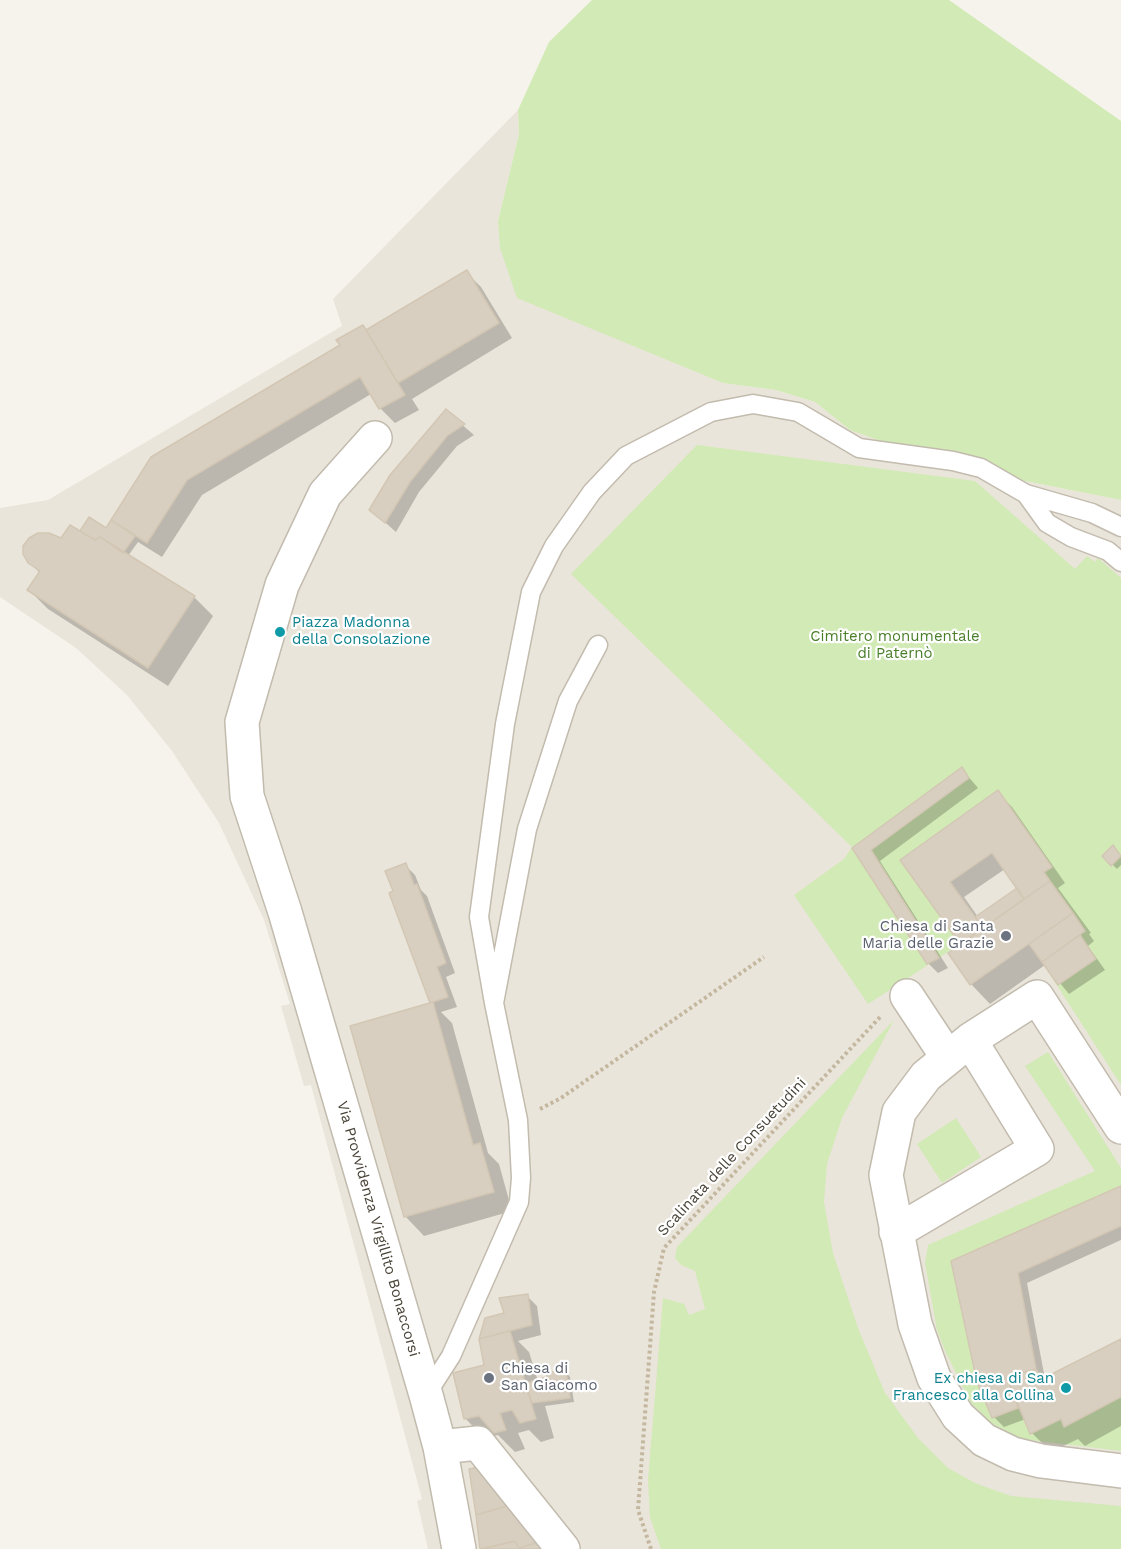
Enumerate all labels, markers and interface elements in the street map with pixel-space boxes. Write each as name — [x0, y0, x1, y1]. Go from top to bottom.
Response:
place label: Piazza Madonna della Consolazione — [292, 614, 430, 649]
marker: Piazza Madonna della Consolazione — [273, 625, 287, 639]
park label: Cimitero monumentale di Paternò — [810, 628, 980, 663]
place label: Chiesa di Santa Maria delle Grazie — [862, 918, 994, 953]
marker: Chiesa di Santa Maria delle Grazie — [999, 929, 1013, 943]
street label: Scalinata delle Consuetudini — [654, 1074, 810, 1240]
street label: Via Provvidenza Virgillito Bonaccorsi — [333, 1099, 423, 1359]
place label: Chiesa di San Giacomo — [501, 1360, 597, 1395]
place label: Ex chiesa di San Francesco alla Collina — [893, 1370, 1054, 1405]
marker: Chiesa di San Giacomo — [482, 1371, 496, 1385]
marker: Ex chiesa di San Francesco alla Collina — [1059, 1381, 1073, 1395]

